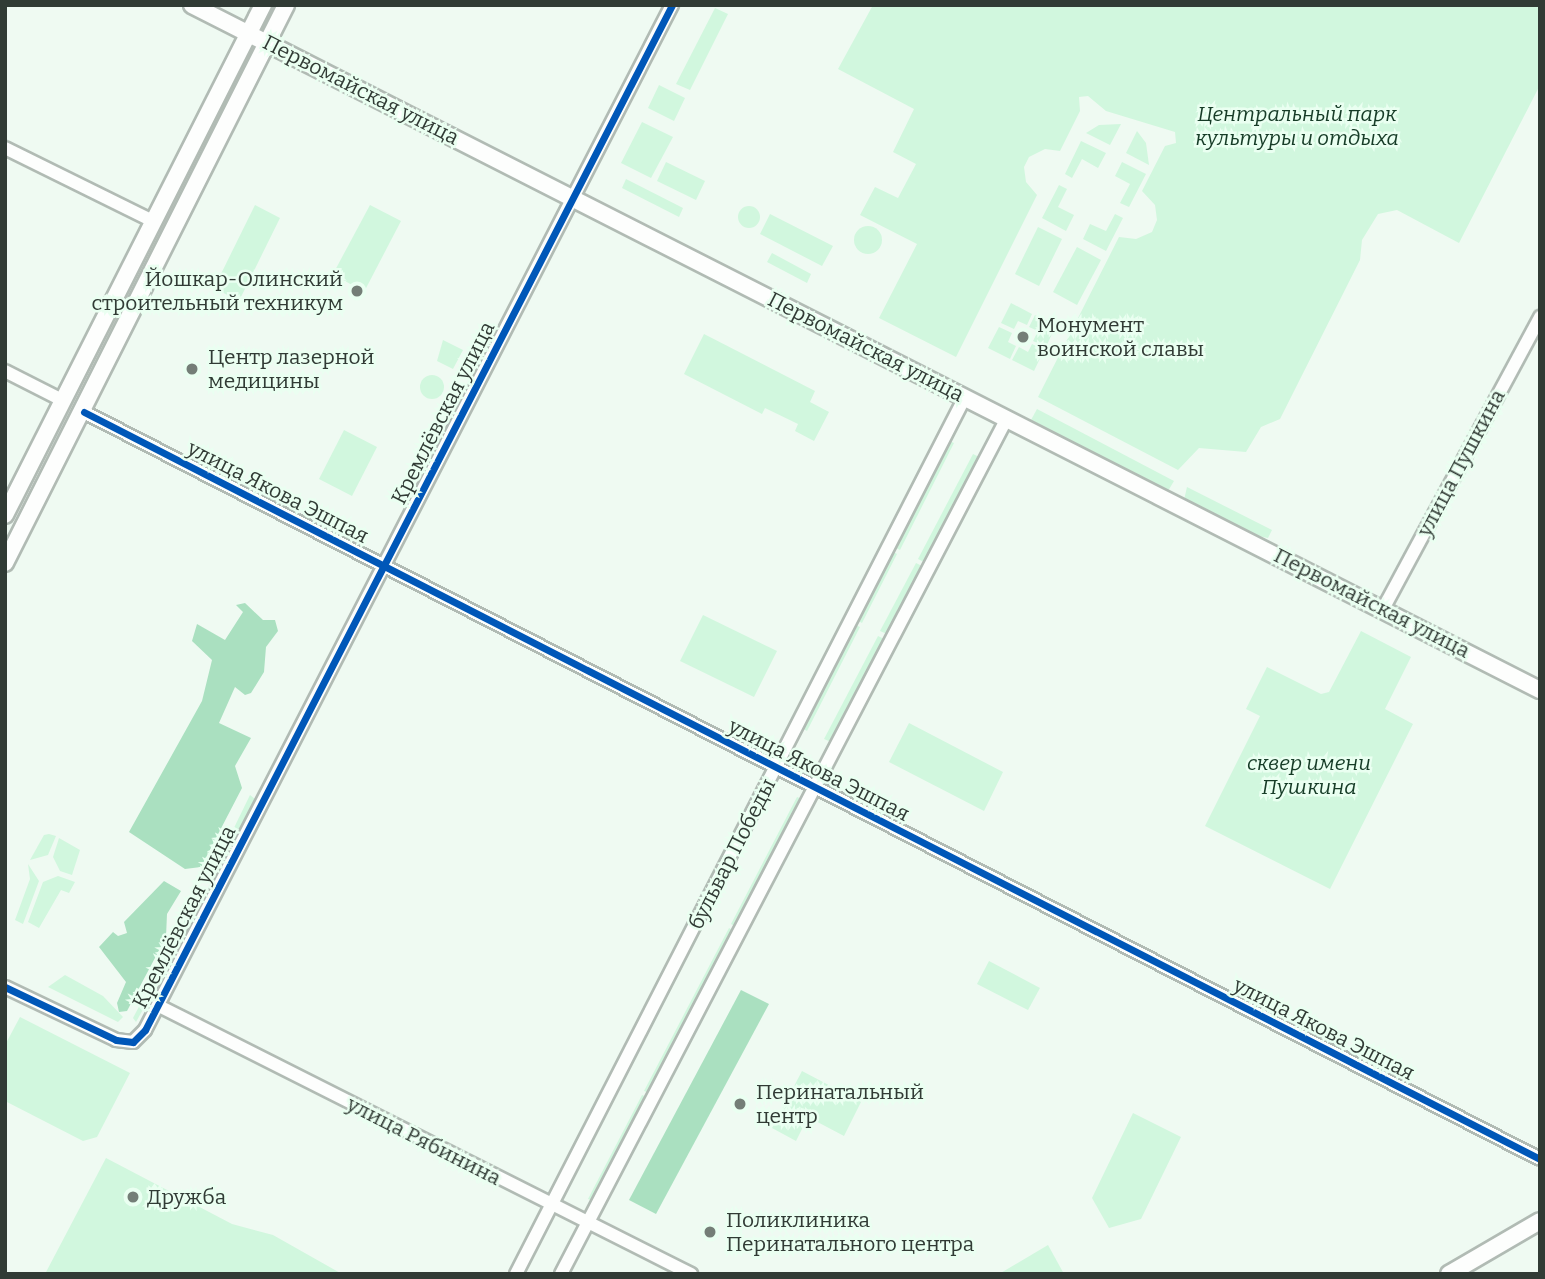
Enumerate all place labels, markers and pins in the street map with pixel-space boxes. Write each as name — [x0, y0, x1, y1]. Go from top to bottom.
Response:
place label: Йошкар-Олинский строительный техникум — [92, 266, 343, 316]
marker: Йошкар-Олинский строительный техникум — [349, 283, 365, 299]
place label: Монумент воинской славы — [1037, 312, 1204, 362]
marker: Монумент воинской славы — [1015, 329, 1031, 345]
place label: Центр лазерной медицины — [208, 344, 375, 394]
marker: Центр лазерной медицины — [182, 359, 202, 379]
place label: Перинатальный центр — [756, 1079, 924, 1129]
marker: Перинатальный центр — [730, 1094, 750, 1114]
place label: Дружба — [147, 1184, 226, 1210]
marker: Дружба — [125, 1189, 141, 1205]
place label: Поликлиника Перинатального центра — [726, 1207, 974, 1257]
marker: Поликлиника Перинатального центра — [700, 1222, 720, 1242]

